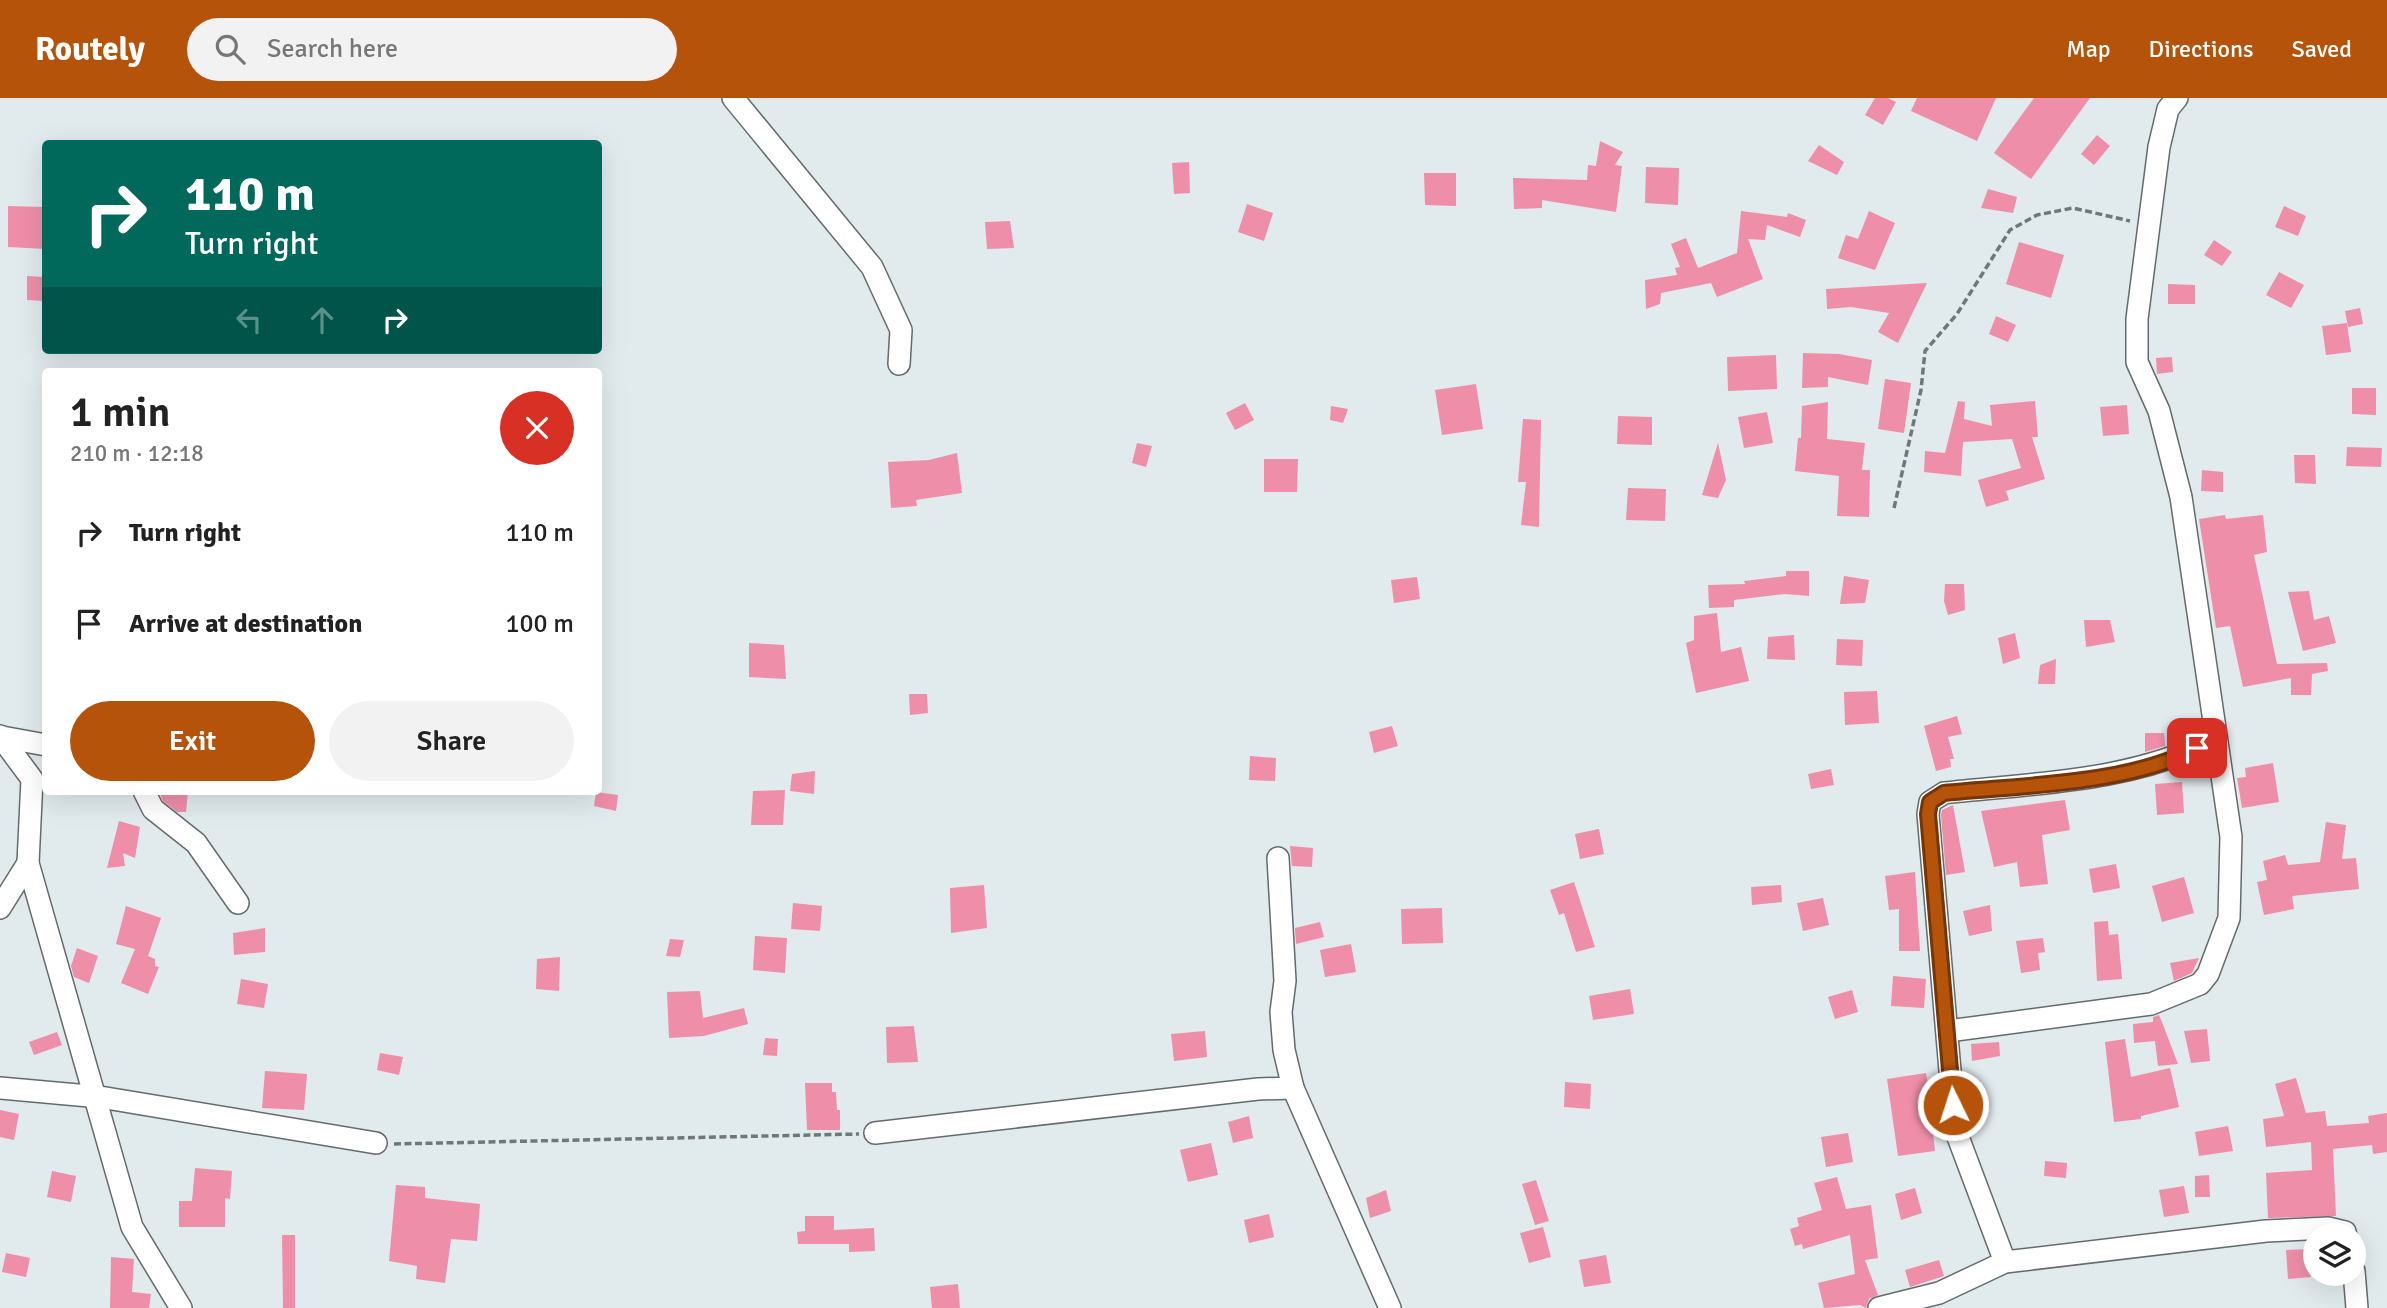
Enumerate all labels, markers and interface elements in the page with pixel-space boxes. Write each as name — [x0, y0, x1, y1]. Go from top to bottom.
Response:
search box — [187, 18, 677, 81]
text: Routely — [35, 29, 145, 70]
icon: search — [211, 30, 249, 68]
text: Search here — [267, 33, 398, 65]
text: Map — [2066, 34, 2111, 64]
text: Directions — [2149, 34, 2254, 64]
text: Saved — [2292, 34, 2352, 64]
text: 110 m — [185, 164, 315, 224]
icon: right — [70, 168, 161, 259]
text: Turn right — [185, 224, 318, 263]
icon: left — [230, 301, 268, 339]
icon: ahead — [303, 301, 341, 339]
icon: right — [376, 301, 414, 339]
text: 1 min — [70, 387, 171, 438]
button: close — [500, 391, 574, 465]
text: 210 m · 12:18 — [70, 439, 204, 468]
icon: right — [70, 514, 108, 552]
text: Turn right — [129, 517, 241, 549]
text: 110 m — [505, 517, 574, 549]
icon: arrive — [70, 605, 108, 643]
text: Arrive at destination — [129, 608, 362, 640]
text: 100 m — [505, 608, 574, 640]
button: Exit — [70, 701, 315, 781]
button: Share — [329, 701, 574, 781]
pin — [2167, 718, 2227, 778]
icon: arrive — [2178, 729, 2216, 767]
position arrow — [1916, 1068, 1990, 1142]
map controls — [2303, 1223, 2366, 1286]
button: layers — [2303, 1223, 2366, 1286]

